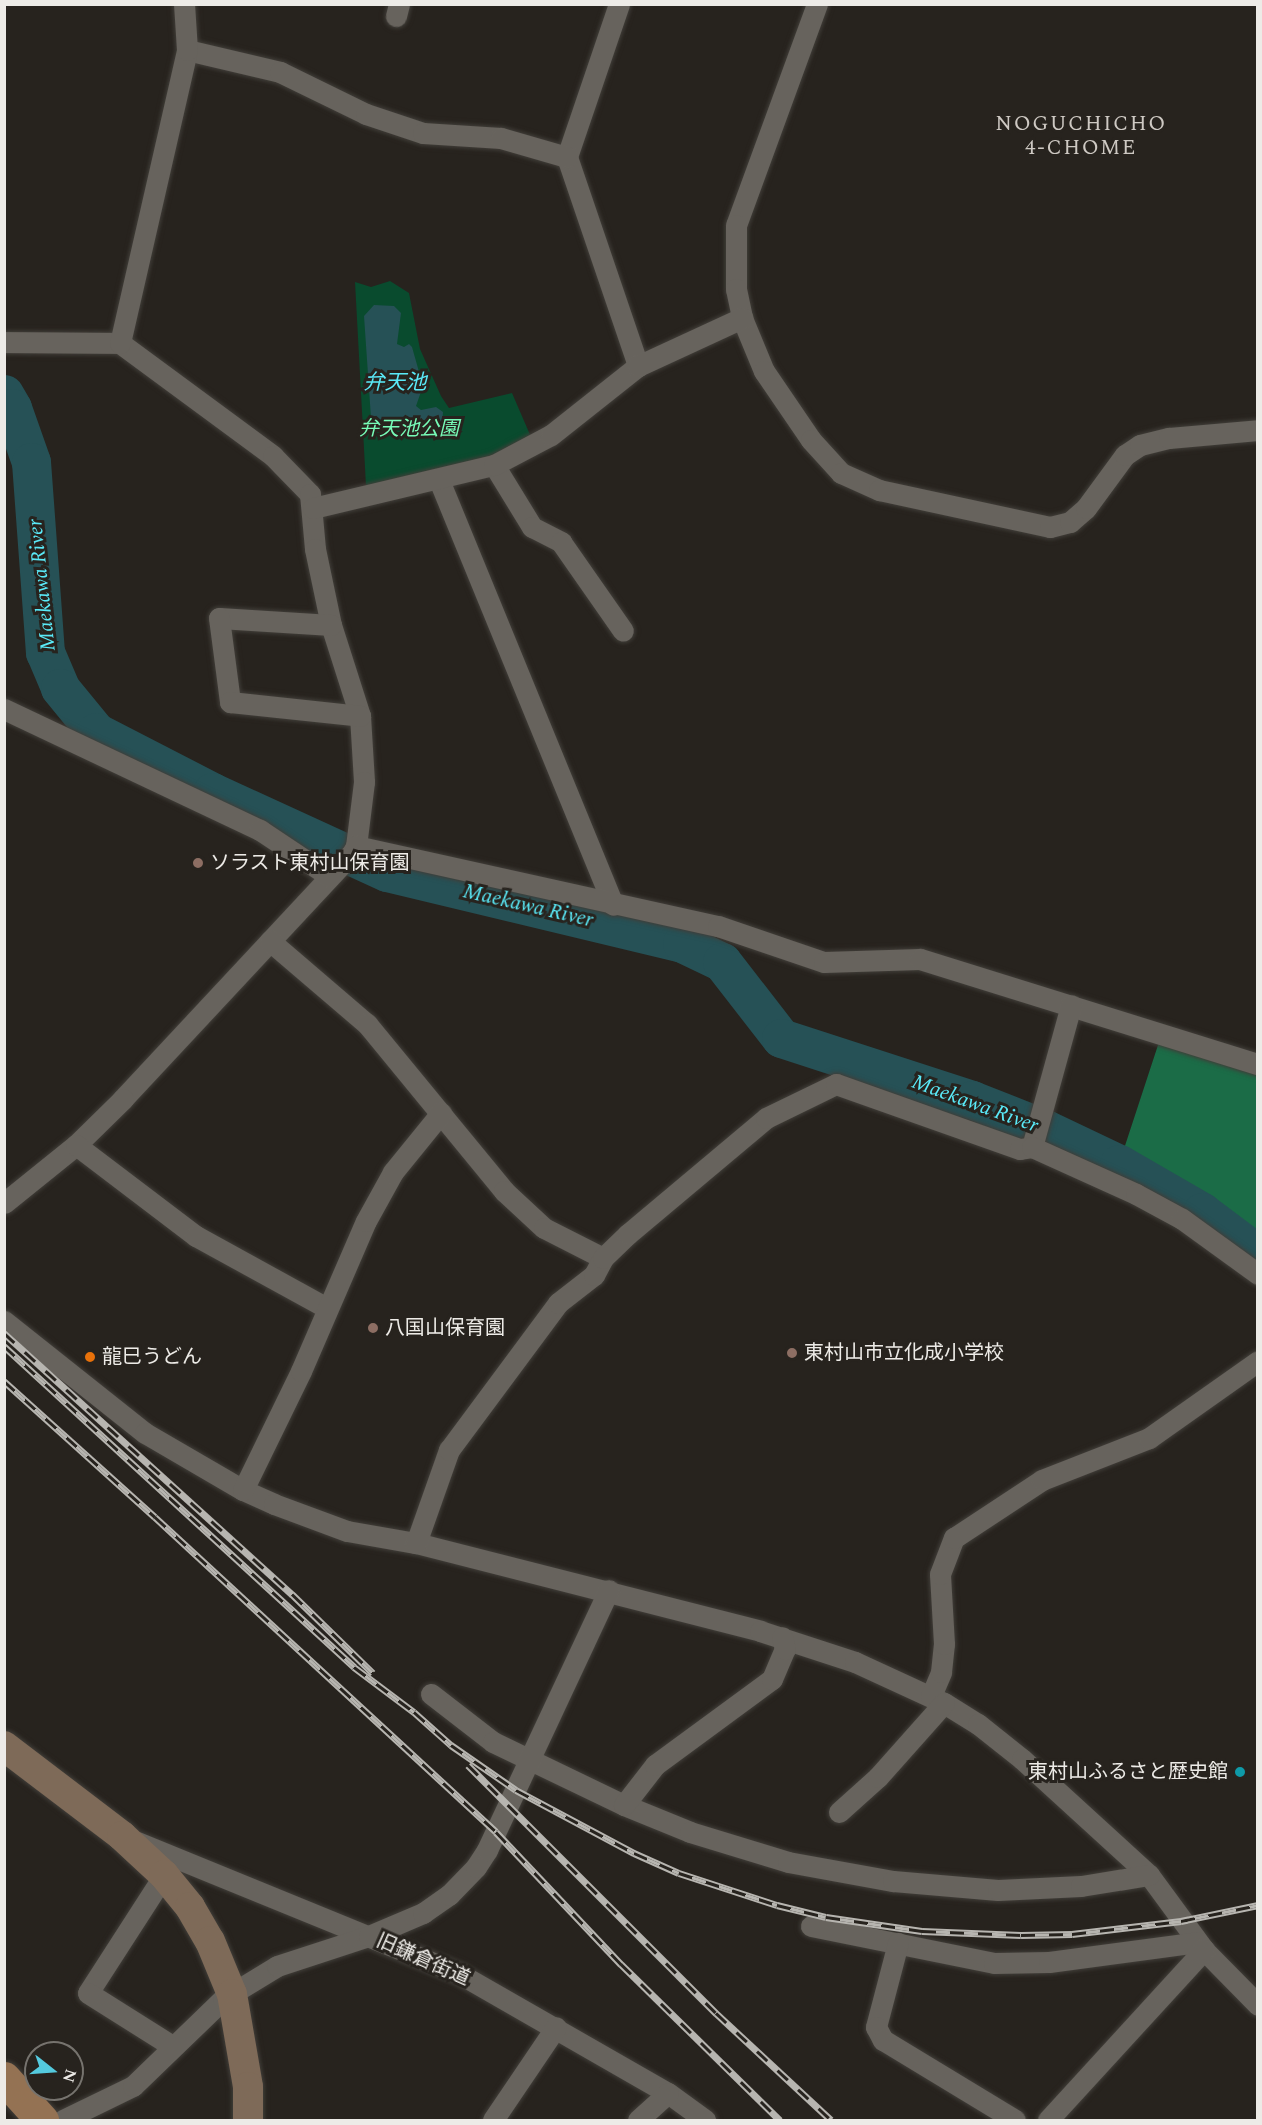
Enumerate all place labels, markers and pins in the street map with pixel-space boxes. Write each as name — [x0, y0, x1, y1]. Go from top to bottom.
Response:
place label: ソラスト東村山保育園 — [210, 851, 410, 875]
marker: ソラスト東村山保育園 — [191, 856, 205, 870]
place label: 八国山保育園 — [385, 1316, 505, 1340]
marker: 八国山保育園 — [366, 1321, 380, 1335]
place label: 東村山市立化成小学校 — [804, 1341, 1004, 1365]
place label: 龍巳うどん — [102, 1345, 202, 1369]
marker: 東村山市立化成小学校 — [785, 1346, 799, 1360]
marker: 龍巳うどん — [83, 1350, 97, 1364]
place label: 東村山ふるさと歴史館 — [1028, 1760, 1228, 1784]
marker: 東村山ふるさと歴史館 — [1233, 1765, 1247, 1779]

